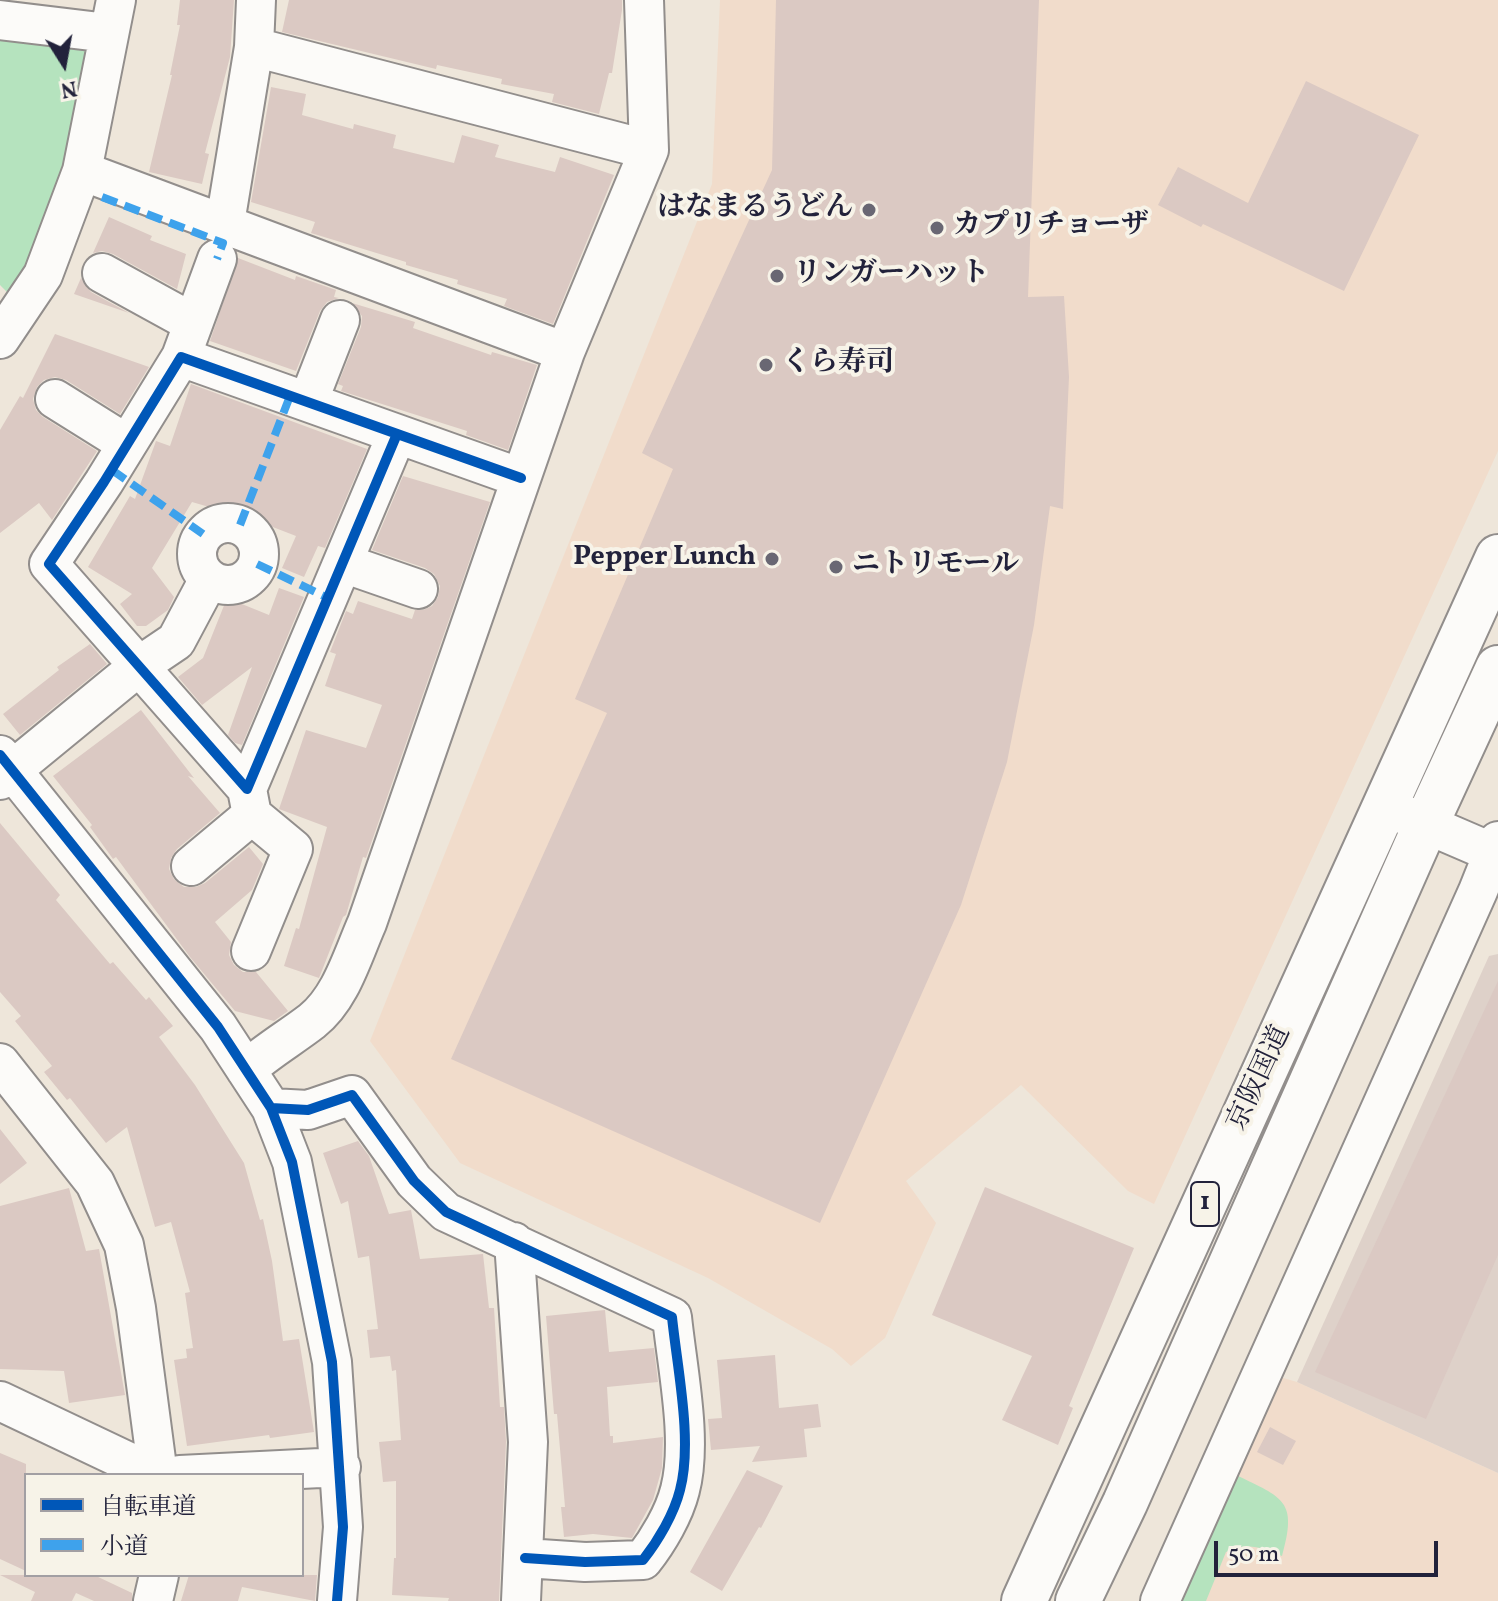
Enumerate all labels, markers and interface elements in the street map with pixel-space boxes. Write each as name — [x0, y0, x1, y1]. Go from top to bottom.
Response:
north arrow — [24, 24, 104, 104]
text: N — [58, 71, 79, 105]
place label: はなまるうどん — [657, 193, 853, 227]
marker: はなまるうどん — [860, 201, 878, 219]
place label: カプリチョーザ — [953, 211, 1149, 245]
marker: カプリチョーザ — [928, 219, 946, 237]
place label: リンガーハット — [793, 259, 989, 293]
marker: リンガーハット — [768, 267, 786, 285]
place label: くら寿司 — [782, 348, 894, 382]
marker: くら寿司 — [757, 356, 775, 374]
place label: Pepper Lunch — [573, 542, 756, 576]
marker: Pepper Lunch — [763, 550, 781, 568]
place label: ニトリモール — [852, 550, 1019, 584]
marker: ニトリモール — [827, 558, 845, 576]
street label: 京阪国道 — [1222, 1021, 1300, 1137]
road number: 1 — [1191, 1182, 1219, 1226]
legend — [24, 1473, 304, 1577]
text: 自転車道 — [100, 1491, 196, 1525]
scale bar — [1218, 1525, 1442, 1575]
text: 小道 — [100, 1531, 148, 1565]
text: 50 m — [1228, 1538, 1280, 1572]

